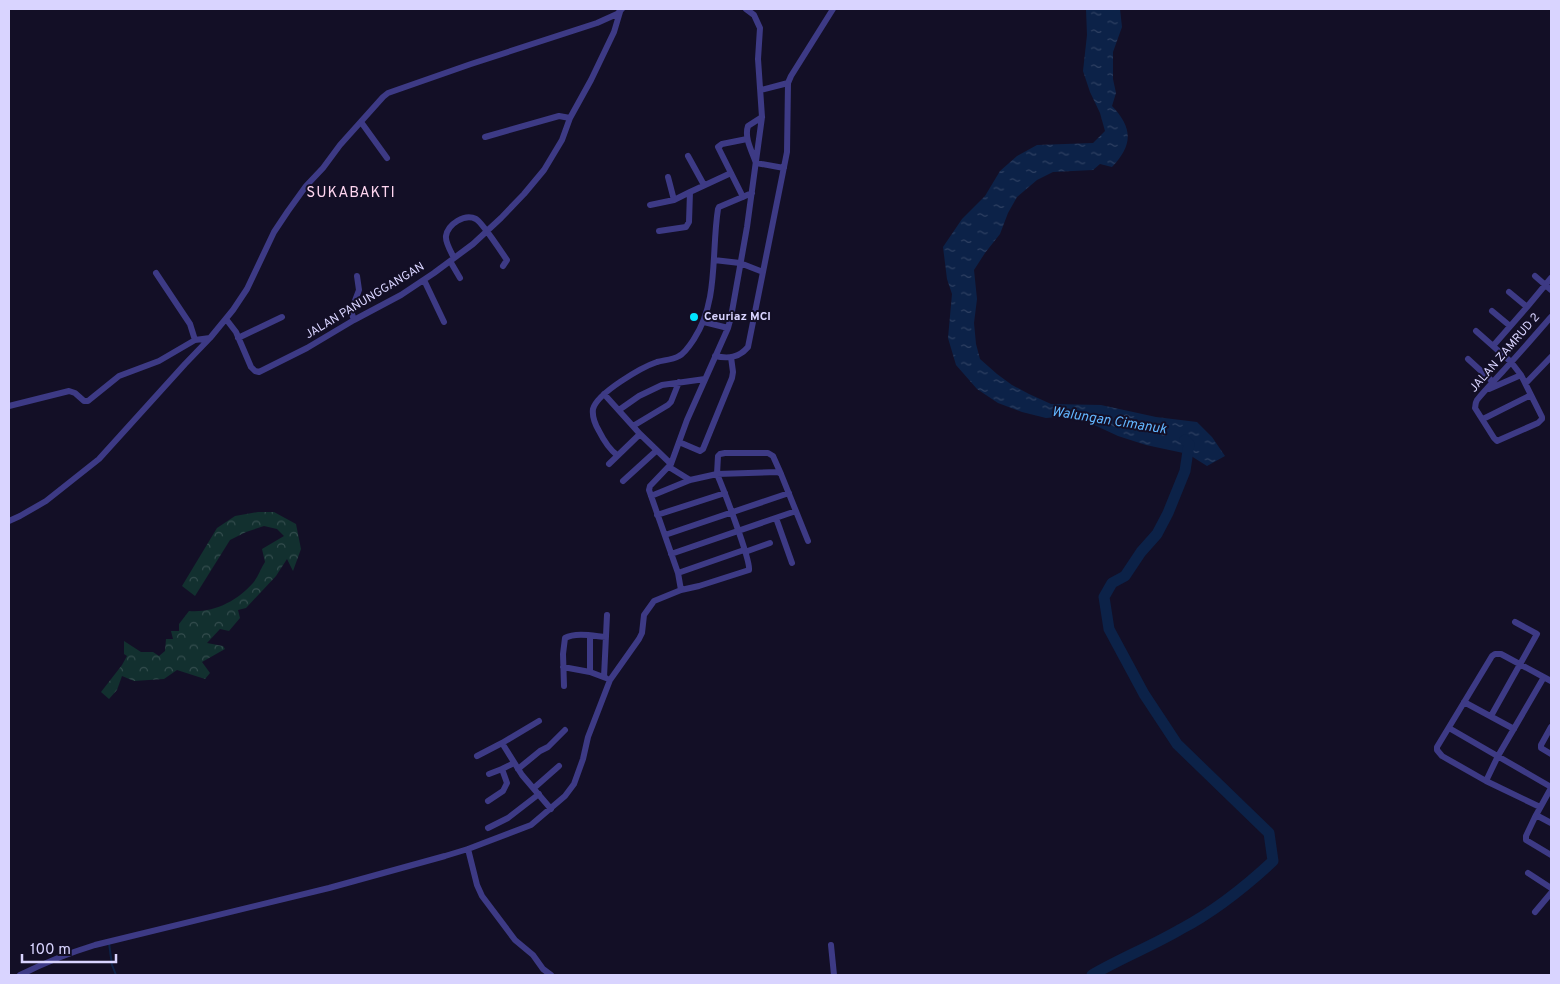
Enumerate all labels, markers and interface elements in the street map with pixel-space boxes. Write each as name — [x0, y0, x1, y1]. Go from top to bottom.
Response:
district label: SUKABAKTI — [306, 184, 396, 203]
street label: JALAN PANUNGGANGAN — [302, 259, 428, 343]
place label: Ceuriaz MCI — [704, 309, 771, 325]
street label: JALAN ZAMRUD 2 — [1466, 310, 1544, 396]
marker: Ceuriaz MCI — [688, 311, 700, 323]
water label: Walungan Cimanuk — [1050, 404, 1169, 439]
scale bar — [22, 932, 116, 964]
text: 100 m — [30, 941, 71, 960]

